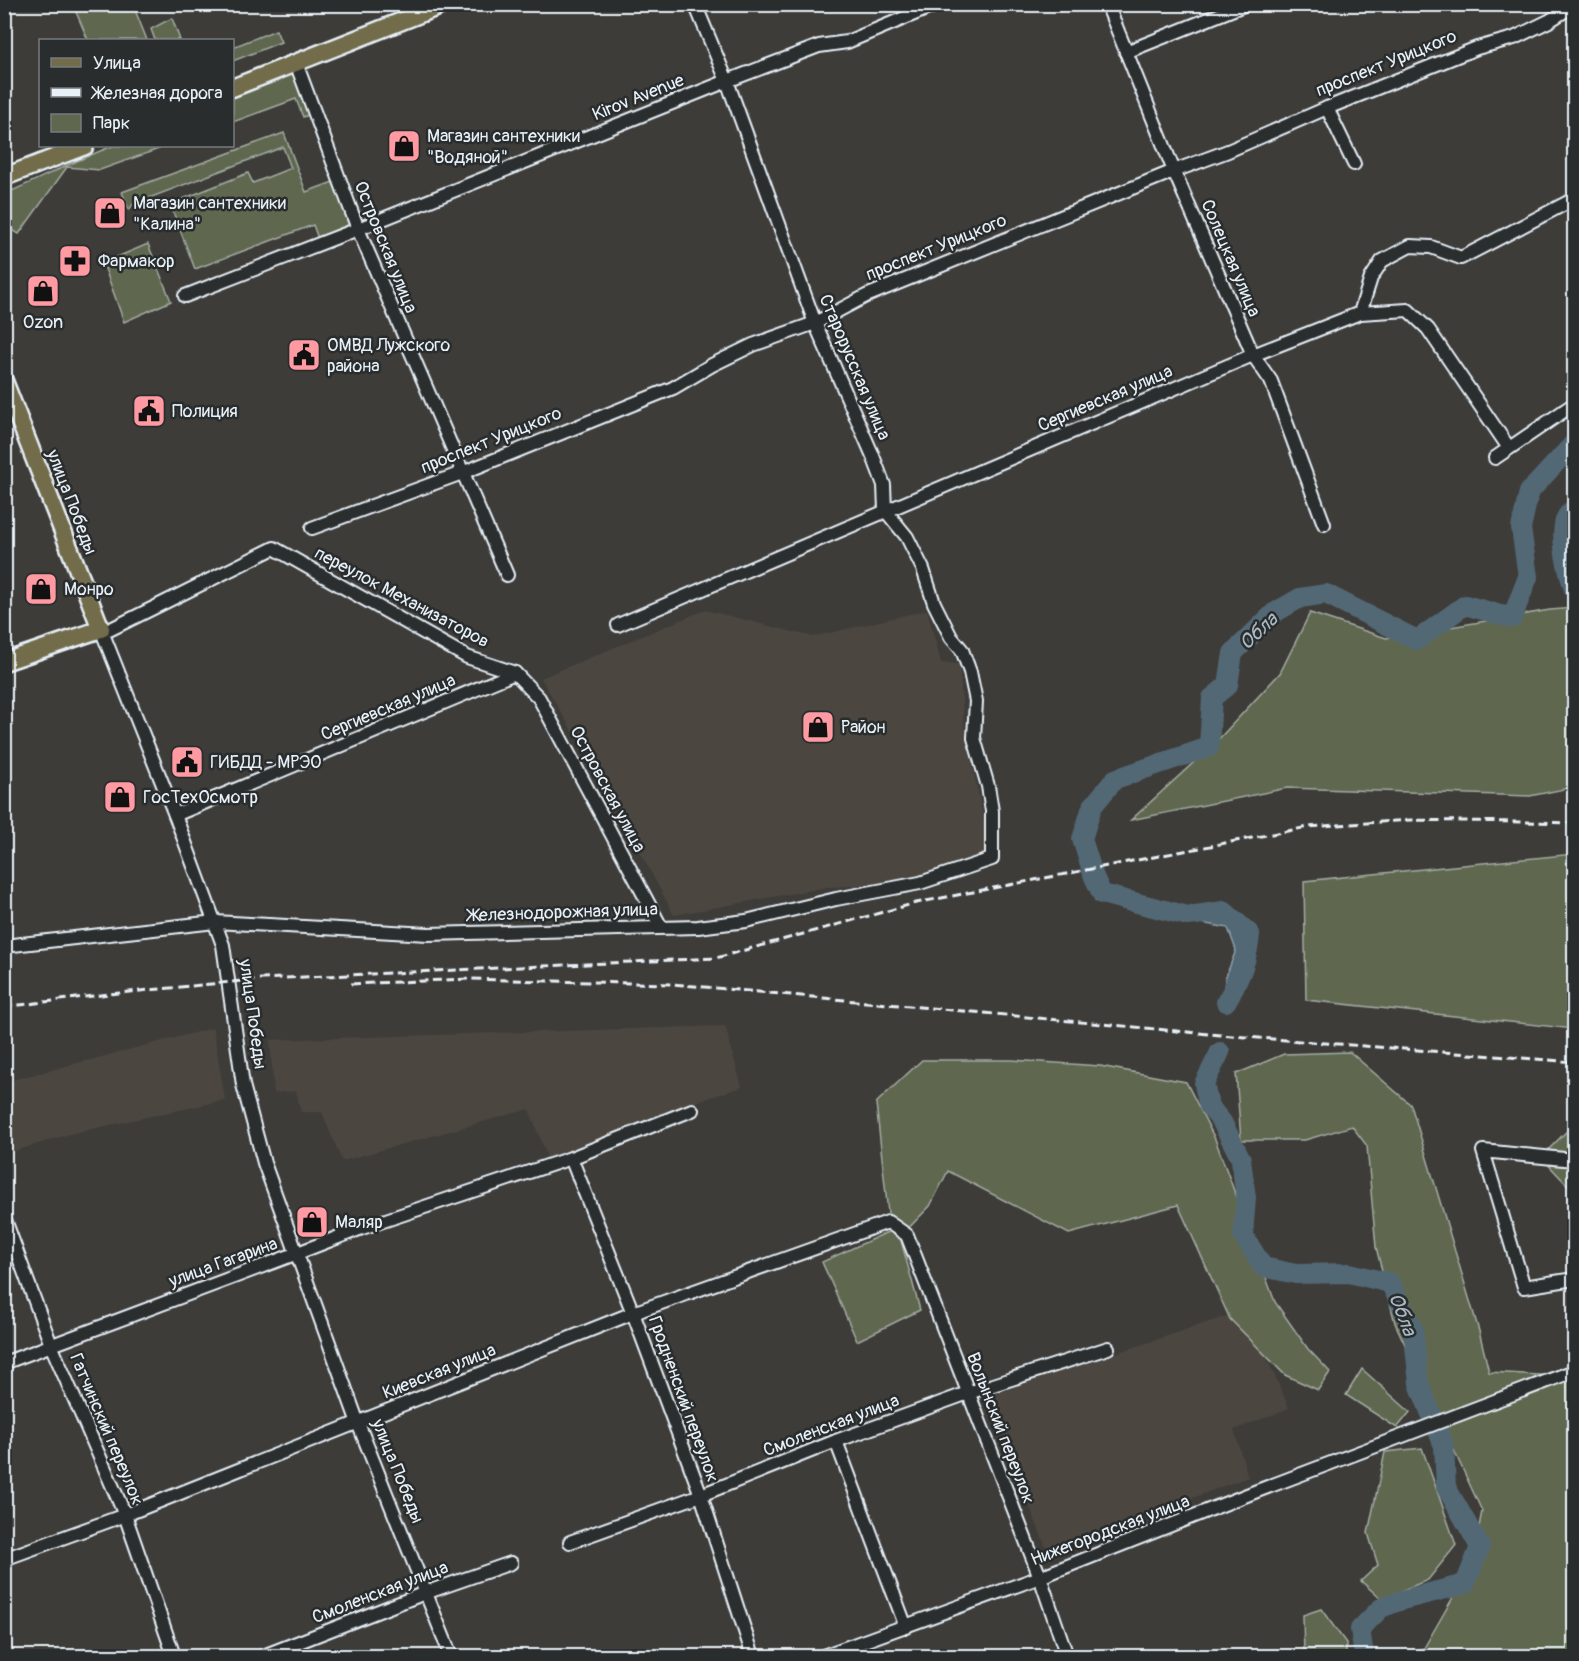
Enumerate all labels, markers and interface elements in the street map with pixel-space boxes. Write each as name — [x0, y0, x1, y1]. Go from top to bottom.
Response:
street label: проспект Урицкого — [1312, 25, 1460, 102]
legend — [39, 39, 234, 147]
text: Улица — [93, 52, 141, 75]
street label: Kirov Avenue — [589, 69, 688, 126]
text: Железная дорога — [90, 82, 223, 105]
text: Парк — [93, 112, 130, 135]
place label: Магазин сантехники "Водяной" — [427, 125, 580, 169]
shop icon: Магазин сантехники "Водяной" — [386, 128, 422, 164]
street label: Островская улица — [349, 178, 422, 317]
place label: Магазин сантехники "Калина" — [133, 192, 286, 236]
shop icon: Магазин сантехники "Калина" — [92, 195, 128, 231]
street label: Солецкая улица — [1195, 196, 1266, 320]
street label: проспект Урицкого — [862, 209, 1010, 286]
pharmacy icon: Фармакор — [57, 243, 93, 279]
place label: Фармакор — [98, 250, 175, 273]
shop icon: Ozon — [25, 273, 61, 309]
street label: Старорусская улица — [813, 291, 896, 443]
place label: Ozon — [23, 311, 63, 334]
place label: ОМВД Лужского района — [327, 334, 451, 378]
public building icon: ОМВД Лужского района — [286, 337, 322, 373]
street label: Сергиевская улица — [1034, 360, 1176, 437]
public building icon: Полиция — [131, 393, 167, 429]
place label: Полиция — [172, 400, 238, 423]
street label: проспект Урицкого — [417, 402, 565, 479]
street label: улица Победы — [41, 445, 102, 558]
street label: переулок Механизаторов — [311, 542, 493, 653]
shop icon: Монро — [23, 571, 59, 607]
place label: Монро — [64, 578, 114, 601]
water label: Обла — [1234, 606, 1284, 656]
street label: Сергиевская улица — [317, 669, 459, 746]
shop icon: Район — [800, 709, 836, 745]
place label: Район — [841, 716, 886, 739]
street label: Островская улица — [564, 722, 651, 857]
public building icon: ГИБДД - МРЭО — [169, 744, 205, 780]
place label: ГИБДД - МРЭО — [210, 751, 321, 774]
shop icon: ГосТехОсмотр — [102, 779, 138, 815]
place label: ГосТехОсмотр — [143, 786, 258, 809]
street label: Железнодорожная улица — [465, 898, 658, 927]
street label: улица Победы — [233, 957, 272, 1071]
shop icon: Маляр — [294, 1204, 330, 1240]
place label: Маляр — [335, 1211, 383, 1234]
street label: улица Гагарина — [165, 1232, 281, 1293]
water label: Обла — [1383, 1289, 1423, 1341]
street label: Гродненский переулок — [643, 1313, 724, 1485]
street label: Киевская улица — [379, 1338, 499, 1405]
street label: Волынский переулок — [961, 1349, 1040, 1507]
street label: Гатчинский переулок — [64, 1350, 149, 1509]
street label: Смоленская улица — [760, 1389, 902, 1462]
street label: улица Победы — [366, 1415, 429, 1527]
street label: Нижегородская улица — [1027, 1490, 1193, 1571]
street label: Смоленская улица — [309, 1556, 451, 1629]

